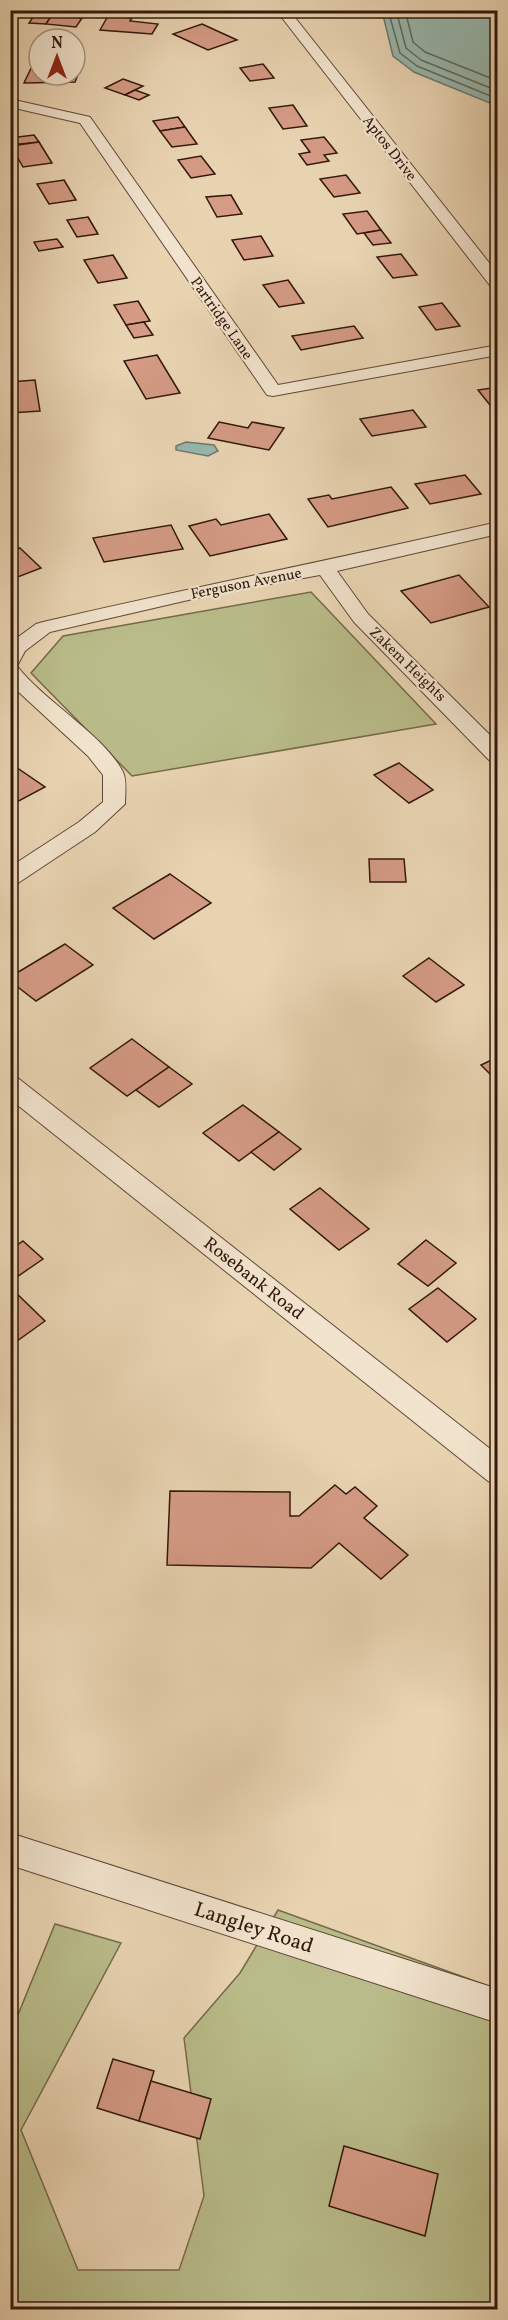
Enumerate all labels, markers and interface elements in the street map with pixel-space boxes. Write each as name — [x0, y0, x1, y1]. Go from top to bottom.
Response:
north arrow — [27, 27, 87, 87]
text: N — [51, 33, 63, 55]
street label: Aptos Drive — [357, 112, 421, 186]
street label: Partridge Lane — [184, 273, 257, 364]
street label: Ferguson Avenue — [189, 563, 304, 606]
street label: Zakem Heights — [364, 623, 450, 707]
street label: Rosebank Road — [198, 1232, 309, 1326]
street label: Langley Road — [190, 1895, 317, 1961]

